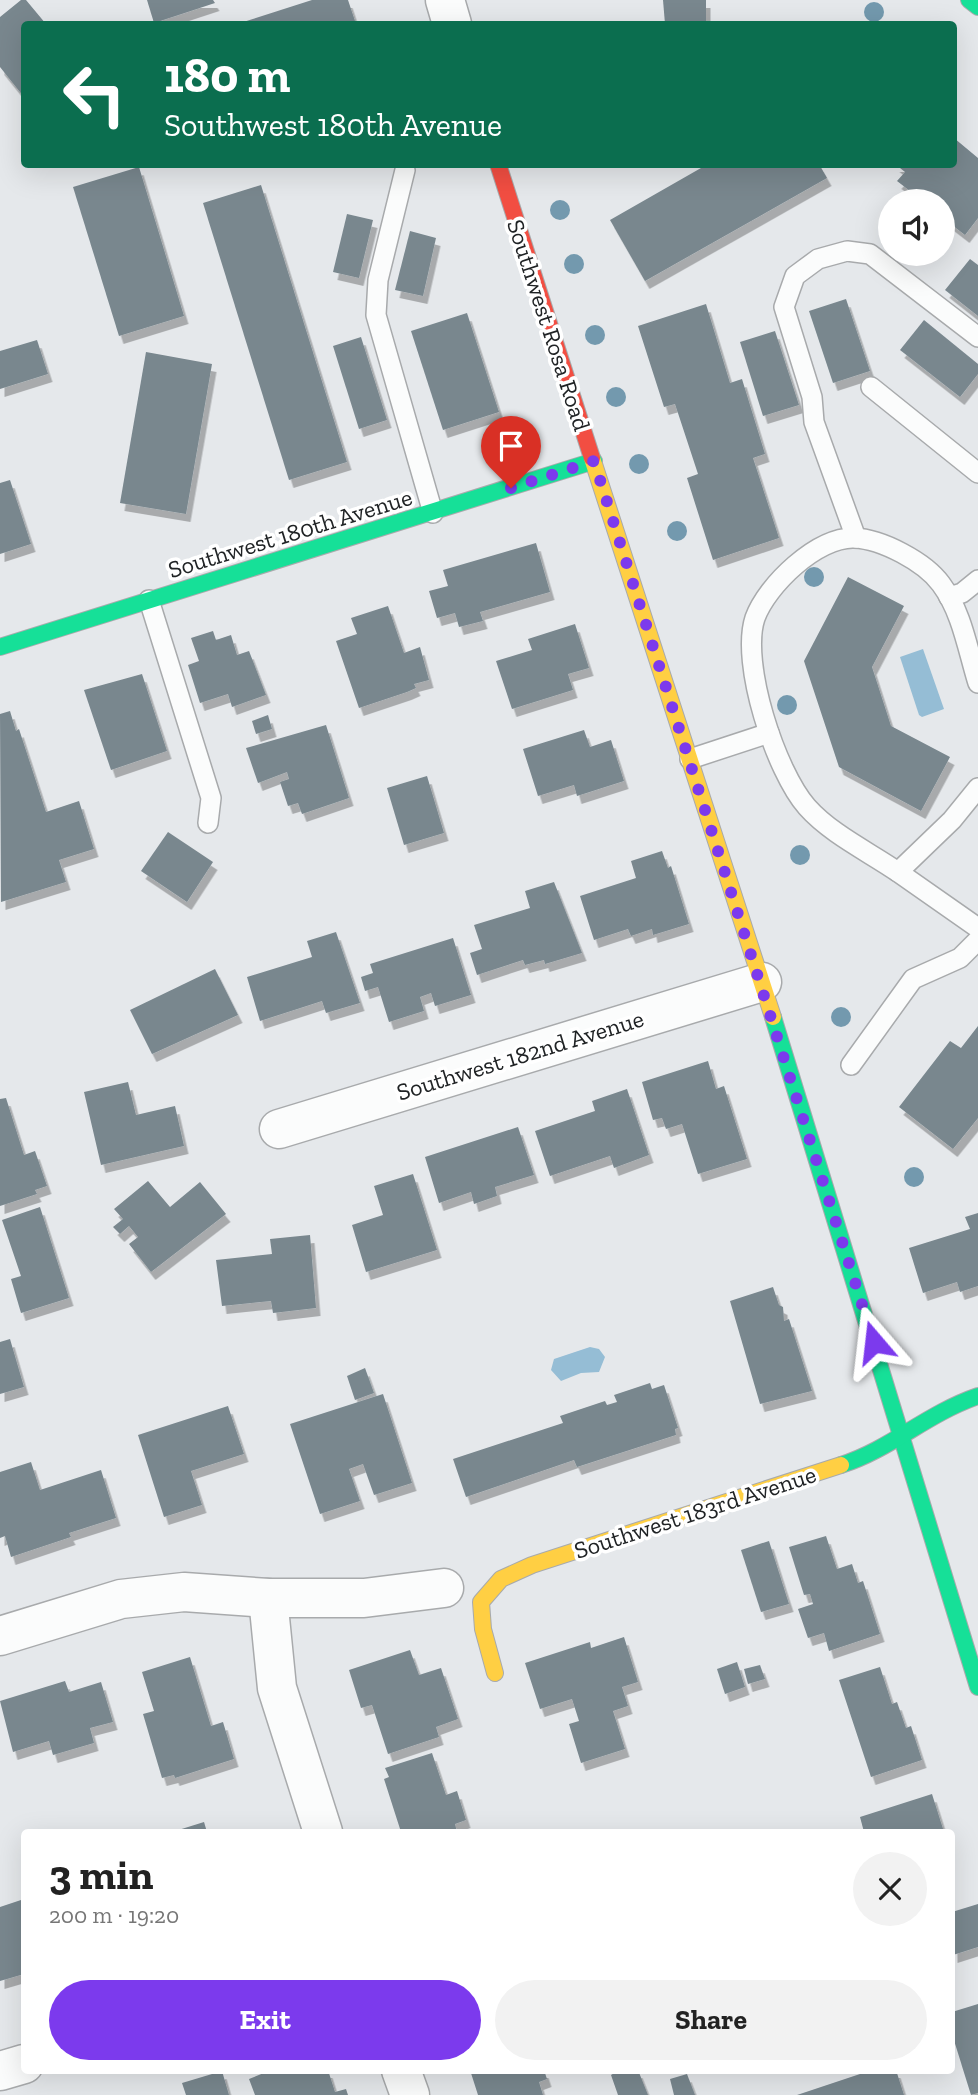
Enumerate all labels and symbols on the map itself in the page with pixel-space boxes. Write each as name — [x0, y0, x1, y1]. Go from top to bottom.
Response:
street label: Southwest Rosa Road — [501, 216, 597, 434]
pin — [481, 416, 541, 488]
street label: Southwest 180th Avenue — [165, 482, 415, 584]
street label: Southwest 182nd Avenue — [393, 1004, 647, 1106]
position arrow — [837, 1305, 911, 1379]
street label: Southwest 183rd Avenue — [570, 1459, 820, 1565]

